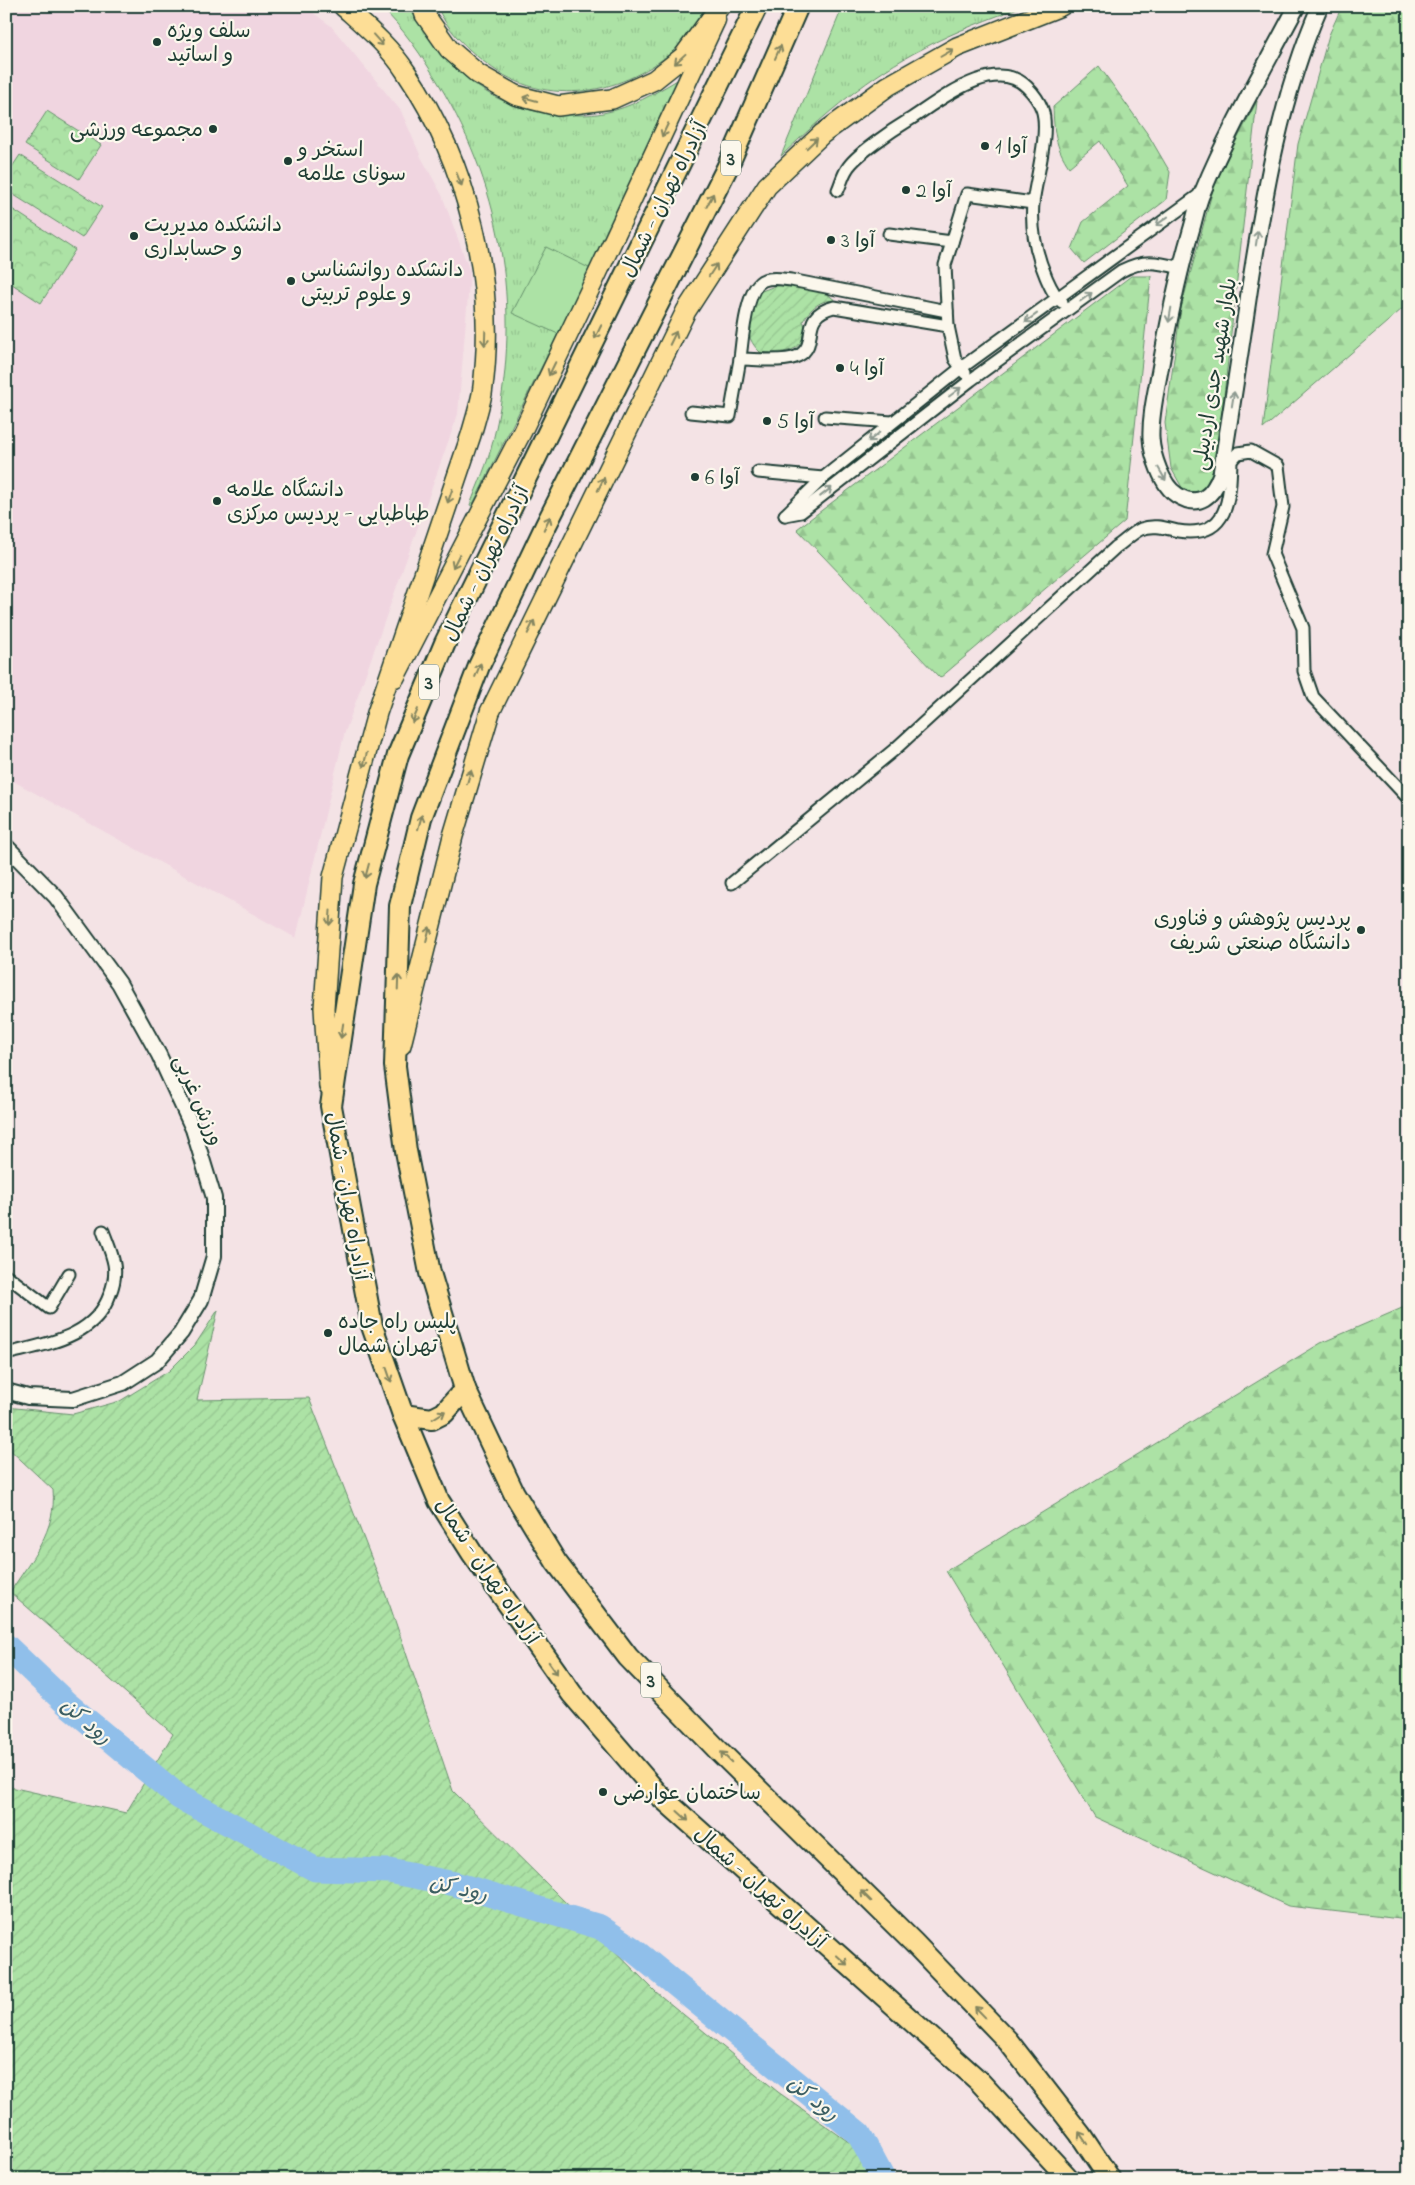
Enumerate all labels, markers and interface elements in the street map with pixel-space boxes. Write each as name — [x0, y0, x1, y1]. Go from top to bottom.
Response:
place label: سلف ویژه و اساتید — [167, 17, 251, 71]
one-way arrow — [372, 33, 384, 46]
marker: سلف ویژه و اساتید — [151, 36, 163, 48]
one-way arrow — [774, 45, 784, 60]
one-way arrow — [939, 47, 953, 57]
one-way arrow — [673, 53, 686, 64]
one-way arrow — [523, 94, 539, 103]
place label: مجموعه ورزشی — [70, 116, 203, 146]
street label: آزادراه تهران - شمال — [614, 116, 716, 283]
one-way arrow — [660, 122, 669, 137]
marker: مجموعه ورزشی — [207, 123, 219, 135]
place label: آوا 1 — [995, 133, 1028, 163]
place label: استخر و سونای علامه — [296, 136, 406, 190]
one-way arrow — [806, 137, 819, 149]
road number: 3 — [721, 140, 741, 176]
marker: آوا 1 — [979, 140, 991, 152]
marker: استخر و سونای علامه — [282, 155, 294, 167]
one-way arrow — [455, 171, 464, 186]
place label: آوا 2 — [916, 177, 953, 207]
marker: آوا 2 — [900, 184, 912, 196]
one-way arrow — [706, 193, 715, 208]
place label: دانشکده مدیریت و حسابداری — [144, 211, 282, 265]
one-way arrow — [1156, 216, 1169, 227]
place label: آوا 3 — [841, 227, 876, 257]
marker: دانشکده مدیریت و حسابداری — [128, 230, 140, 242]
one-way arrow — [1253, 231, 1263, 247]
marker: آوا 3 — [825, 234, 837, 246]
place label: دانشکده روانشناسی و علوم تربیتی — [301, 256, 464, 310]
one-way arrow — [708, 264, 718, 278]
marker: دانشکده روانشناسی و علوم تربیتی — [285, 275, 297, 287]
street label: بلوار شهید جدی اردبیلی — [1186, 276, 1246, 473]
one-way arrow — [1079, 291, 1092, 302]
one-way arrow — [1164, 307, 1174, 323]
one-way arrow — [1024, 313, 1038, 323]
one-way arrow — [593, 325, 603, 340]
one-way arrow — [481, 330, 490, 346]
one-way arrow — [669, 331, 678, 346]
place label: آوا 4 — [850, 355, 885, 385]
one-way arrow — [547, 361, 557, 376]
marker: آوا 4 — [834, 362, 846, 374]
one-way arrow — [948, 387, 961, 398]
one-way arrow — [1228, 391, 1238, 407]
place label: آوا 5 — [777, 408, 815, 438]
marker: آوا 5 — [761, 415, 773, 427]
one-way arrow — [867, 431, 880, 442]
place label: آوا 6 — [705, 464, 740, 494]
one-way arrow — [1157, 466, 1167, 481]
marker: آوا 6 — [689, 471, 701, 483]
place label: دانشگاه علامه طباطبایی - پردیس مرکزی — [227, 476, 430, 530]
one-way arrow — [597, 477, 606, 492]
street label: آزادراه تهران - شمال — [436, 480, 538, 647]
one-way arrow — [820, 486, 833, 497]
one-way arrow — [445, 487, 454, 503]
marker: دانشگاه علامه طباطبایی - پردیس مرکزی — [211, 495, 223, 507]
one-way arrow — [543, 516, 552, 531]
one-way arrow — [451, 553, 461, 568]
one-way arrow — [527, 620, 536, 635]
one-way arrow — [474, 663, 483, 679]
road number: 3 — [419, 664, 439, 700]
one-way arrow — [409, 708, 418, 723]
one-way arrow — [359, 751, 369, 767]
one-way arrow — [465, 769, 475, 785]
one-way arrow — [416, 815, 425, 831]
one-way arrow — [362, 862, 372, 878]
place label: پردیس پژوهش و فناوری دانشگاه صنعتی شریف — [1154, 905, 1351, 959]
one-way arrow — [325, 910, 335, 926]
marker: پردیس پژوهش و فناوری دانشگاه صنعتی شریف — [1355, 924, 1367, 936]
one-way arrow — [424, 926, 433, 942]
one-way arrow — [393, 975, 403, 991]
one-way arrow — [337, 1023, 347, 1039]
street label: ورزش غربی — [165, 1051, 230, 1151]
street label: آزادراه تهران - شمال — [316, 1110, 376, 1284]
place label: پلیس راه جاده تهران شمال — [338, 1308, 457, 1362]
marker: پلیس راه جاده تهران شمال — [322, 1327, 334, 1339]
one-way arrow — [385, 1367, 394, 1382]
one-way arrow — [432, 1409, 446, 1420]
street label: آزادراه تهران - شمال — [426, 1493, 547, 1652]
one-way arrow — [548, 1661, 558, 1675]
road number: 3 — [641, 1662, 661, 1698]
water label: رود کن — [52, 1691, 118, 1754]
one-way arrow — [720, 1751, 732, 1763]
place label: ساختمان عوارضی — [613, 1779, 761, 1809]
marker: ساختمان عوارضی — [597, 1786, 609, 1798]
one-way arrow — [676, 1810, 689, 1822]
street label: آزادراه تهران - شمال — [686, 1820, 834, 1957]
water label: رود کن — [426, 1867, 491, 1913]
one-way arrow — [860, 1890, 873, 1902]
one-way arrow — [836, 1955, 849, 1966]
one-way arrow — [974, 2006, 986, 2019]
water label: رود کن — [779, 2068, 845, 2130]
one-way arrow — [1078, 2131, 1088, 2145]

